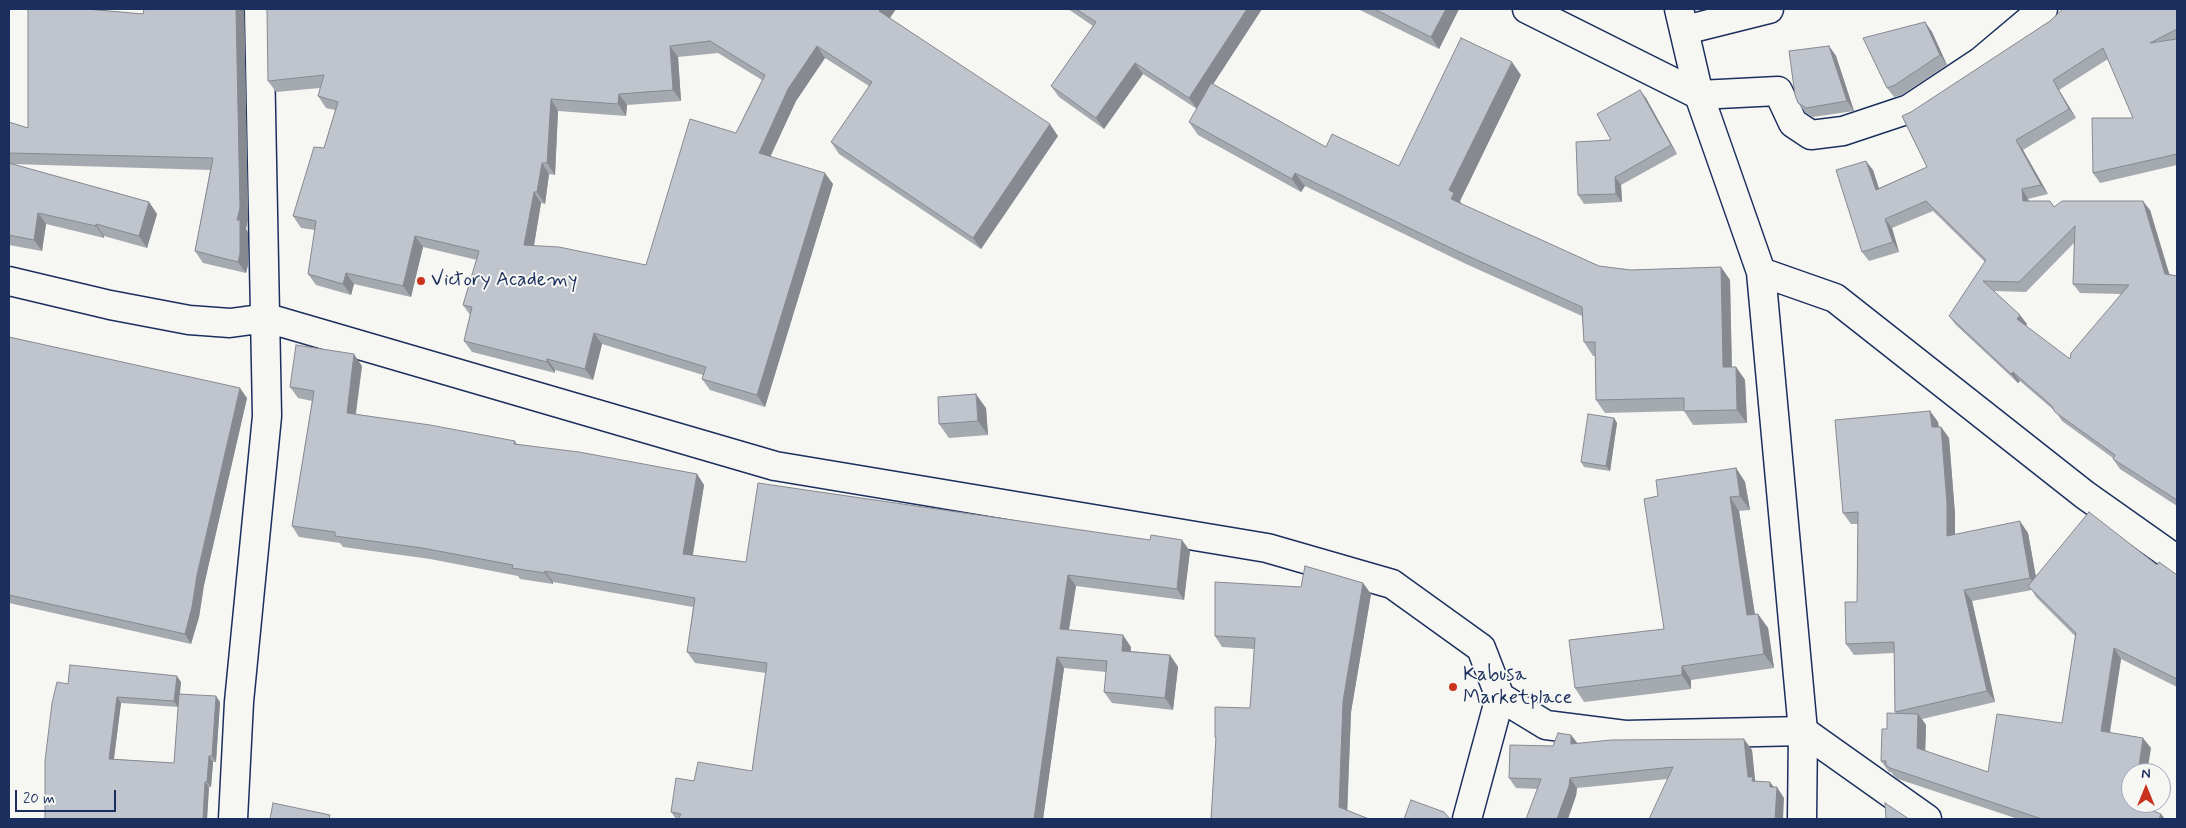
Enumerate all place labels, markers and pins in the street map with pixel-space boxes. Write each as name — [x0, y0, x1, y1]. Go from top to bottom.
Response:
place label: Victory Academy — [431, 269, 577, 293]
marker: Victory Academy — [415, 275, 427, 287]
place label: Kabusa Marketplace — [1463, 664, 1572, 711]
marker: Kabusa Marketplace — [1447, 681, 1459, 693]

